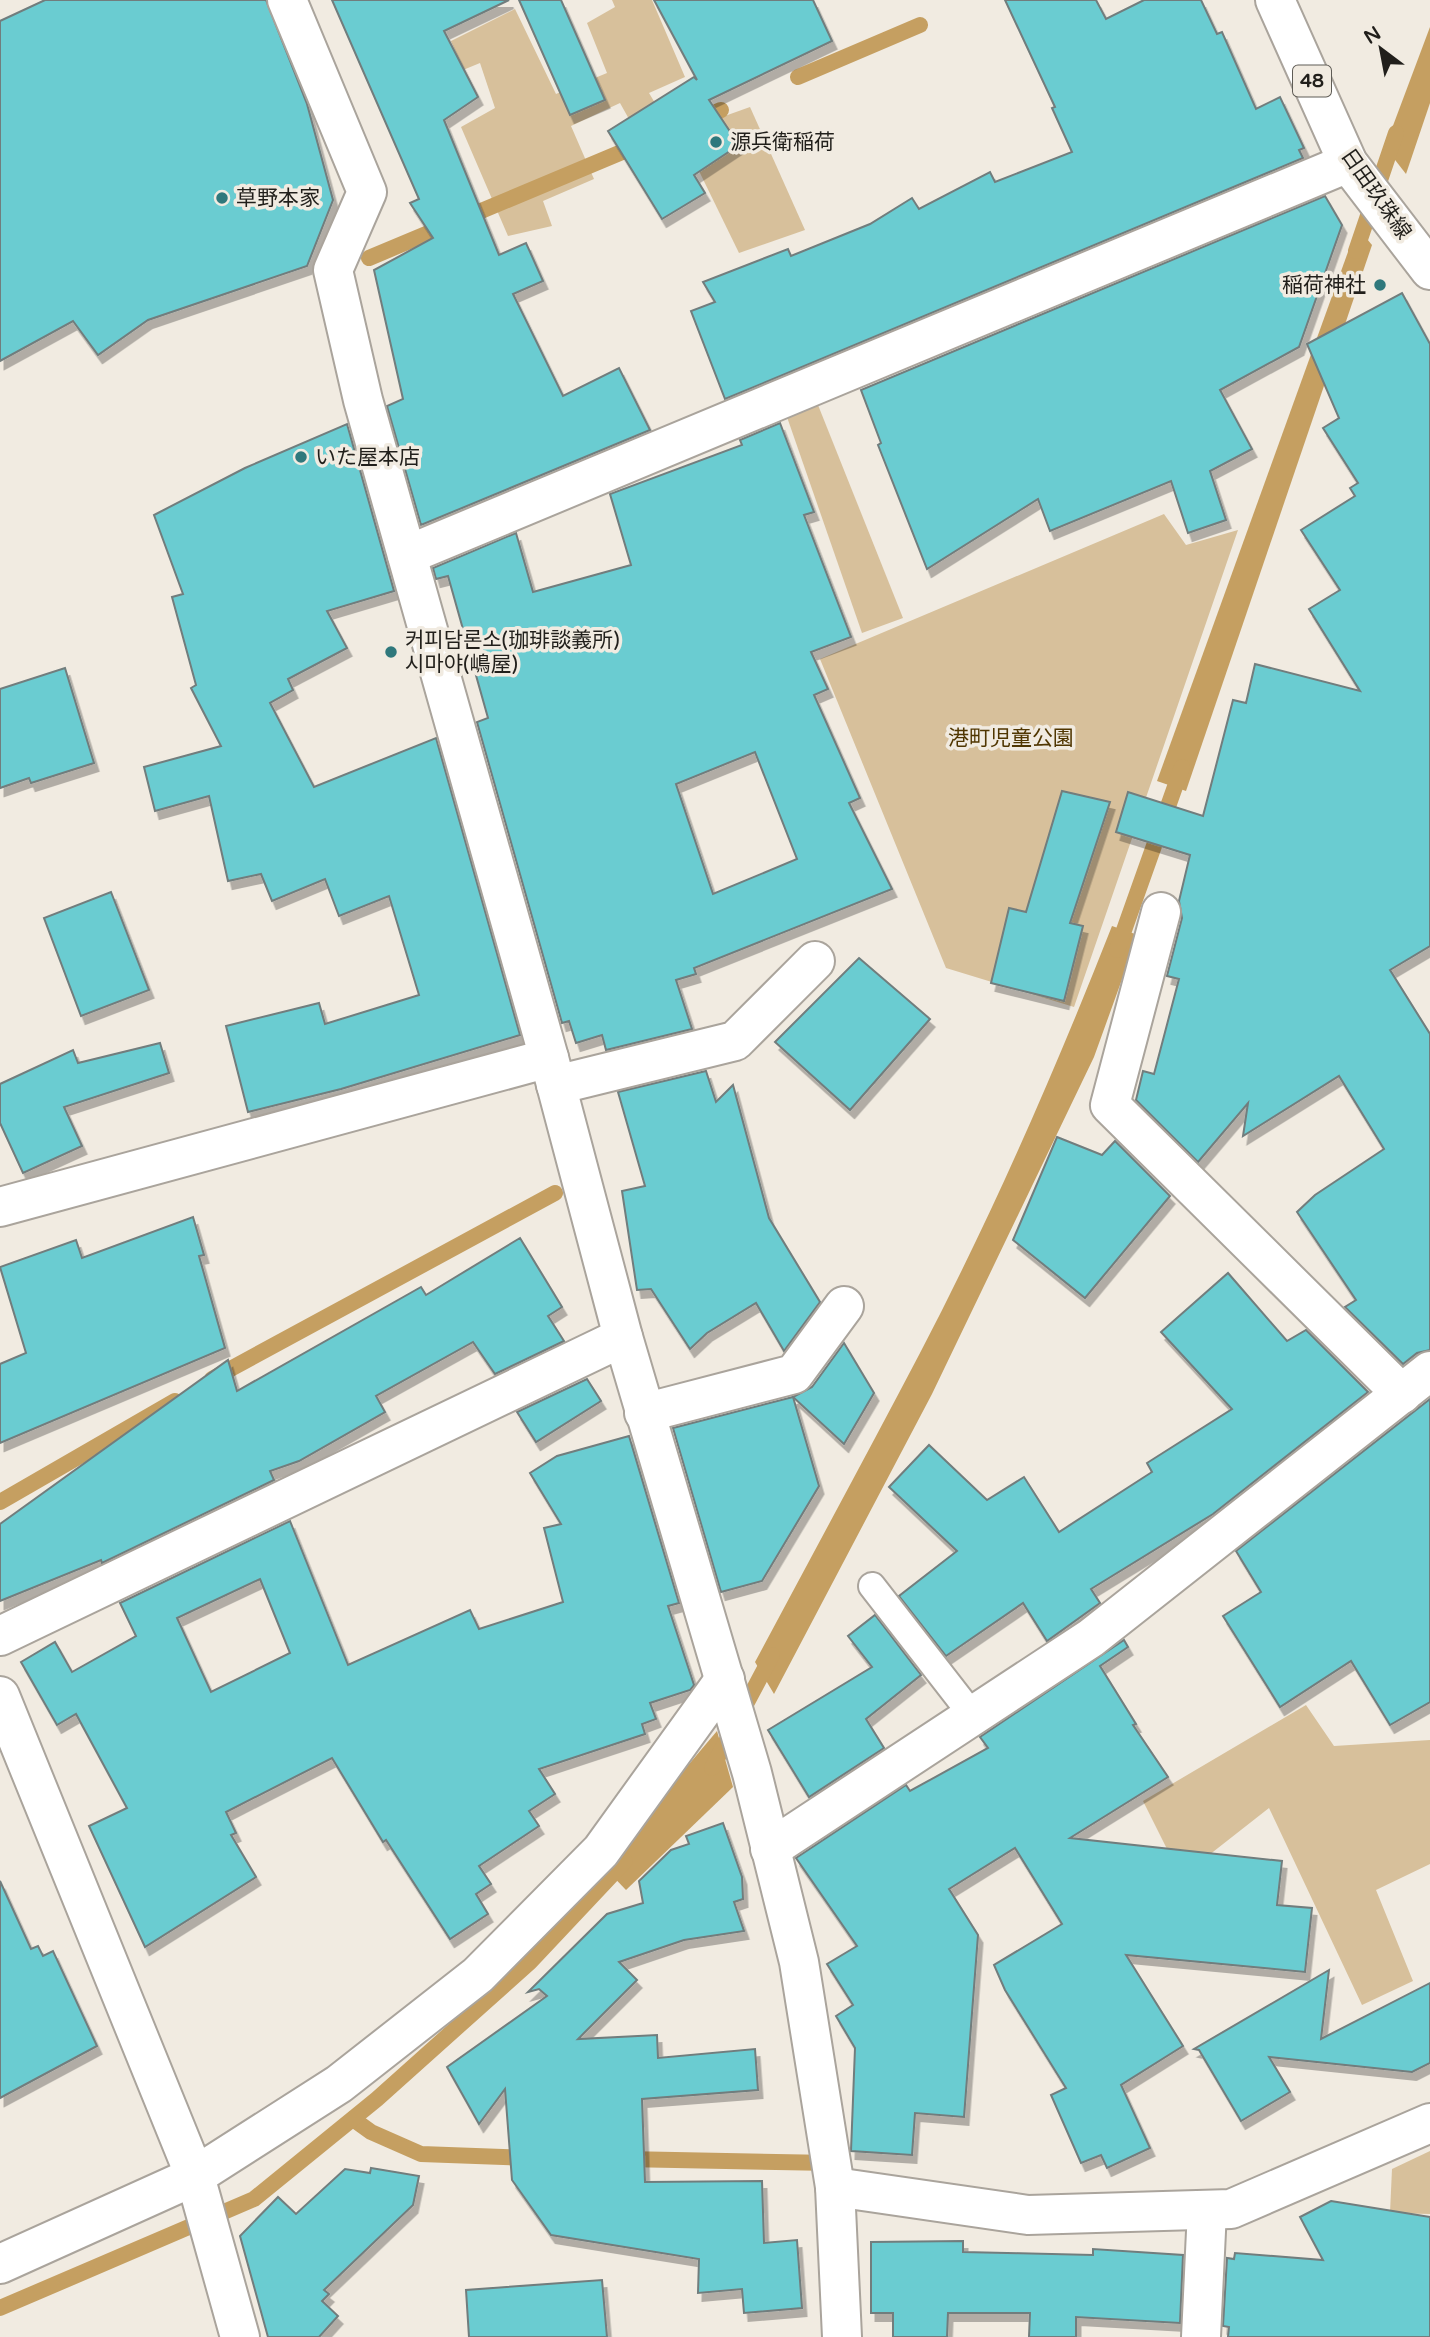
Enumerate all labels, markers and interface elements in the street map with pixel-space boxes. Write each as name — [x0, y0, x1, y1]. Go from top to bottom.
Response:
north arrow — [1346, 14, 1416, 84]
text: N — [1360, 22, 1385, 49]
road number: 48 — [1293, 66, 1331, 96]
place label: 源兵衛稲荷 — [730, 130, 835, 155]
marker: 源兵衛稲荷 — [708, 134, 724, 150]
street label: 日田玖珠線 — [1336, 144, 1416, 244]
place label: 草野本家 — [236, 186, 320, 211]
marker: 草野本家 — [214, 190, 230, 206]
place label: 稲荷神社 — [1282, 273, 1366, 298]
marker: 稲荷神社 — [1372, 277, 1388, 293]
place label: いた屋本店 — [315, 445, 420, 470]
marker: いた屋本店 — [293, 449, 309, 465]
place label: 커피담론소(珈琲談義所) 시마야(嶋屋) — [405, 628, 620, 677]
marker: 커피담론소(珈琲談義所) 시마야(嶋屋) — [383, 644, 399, 660]
park label: 港町児童公園 — [948, 726, 1074, 751]

